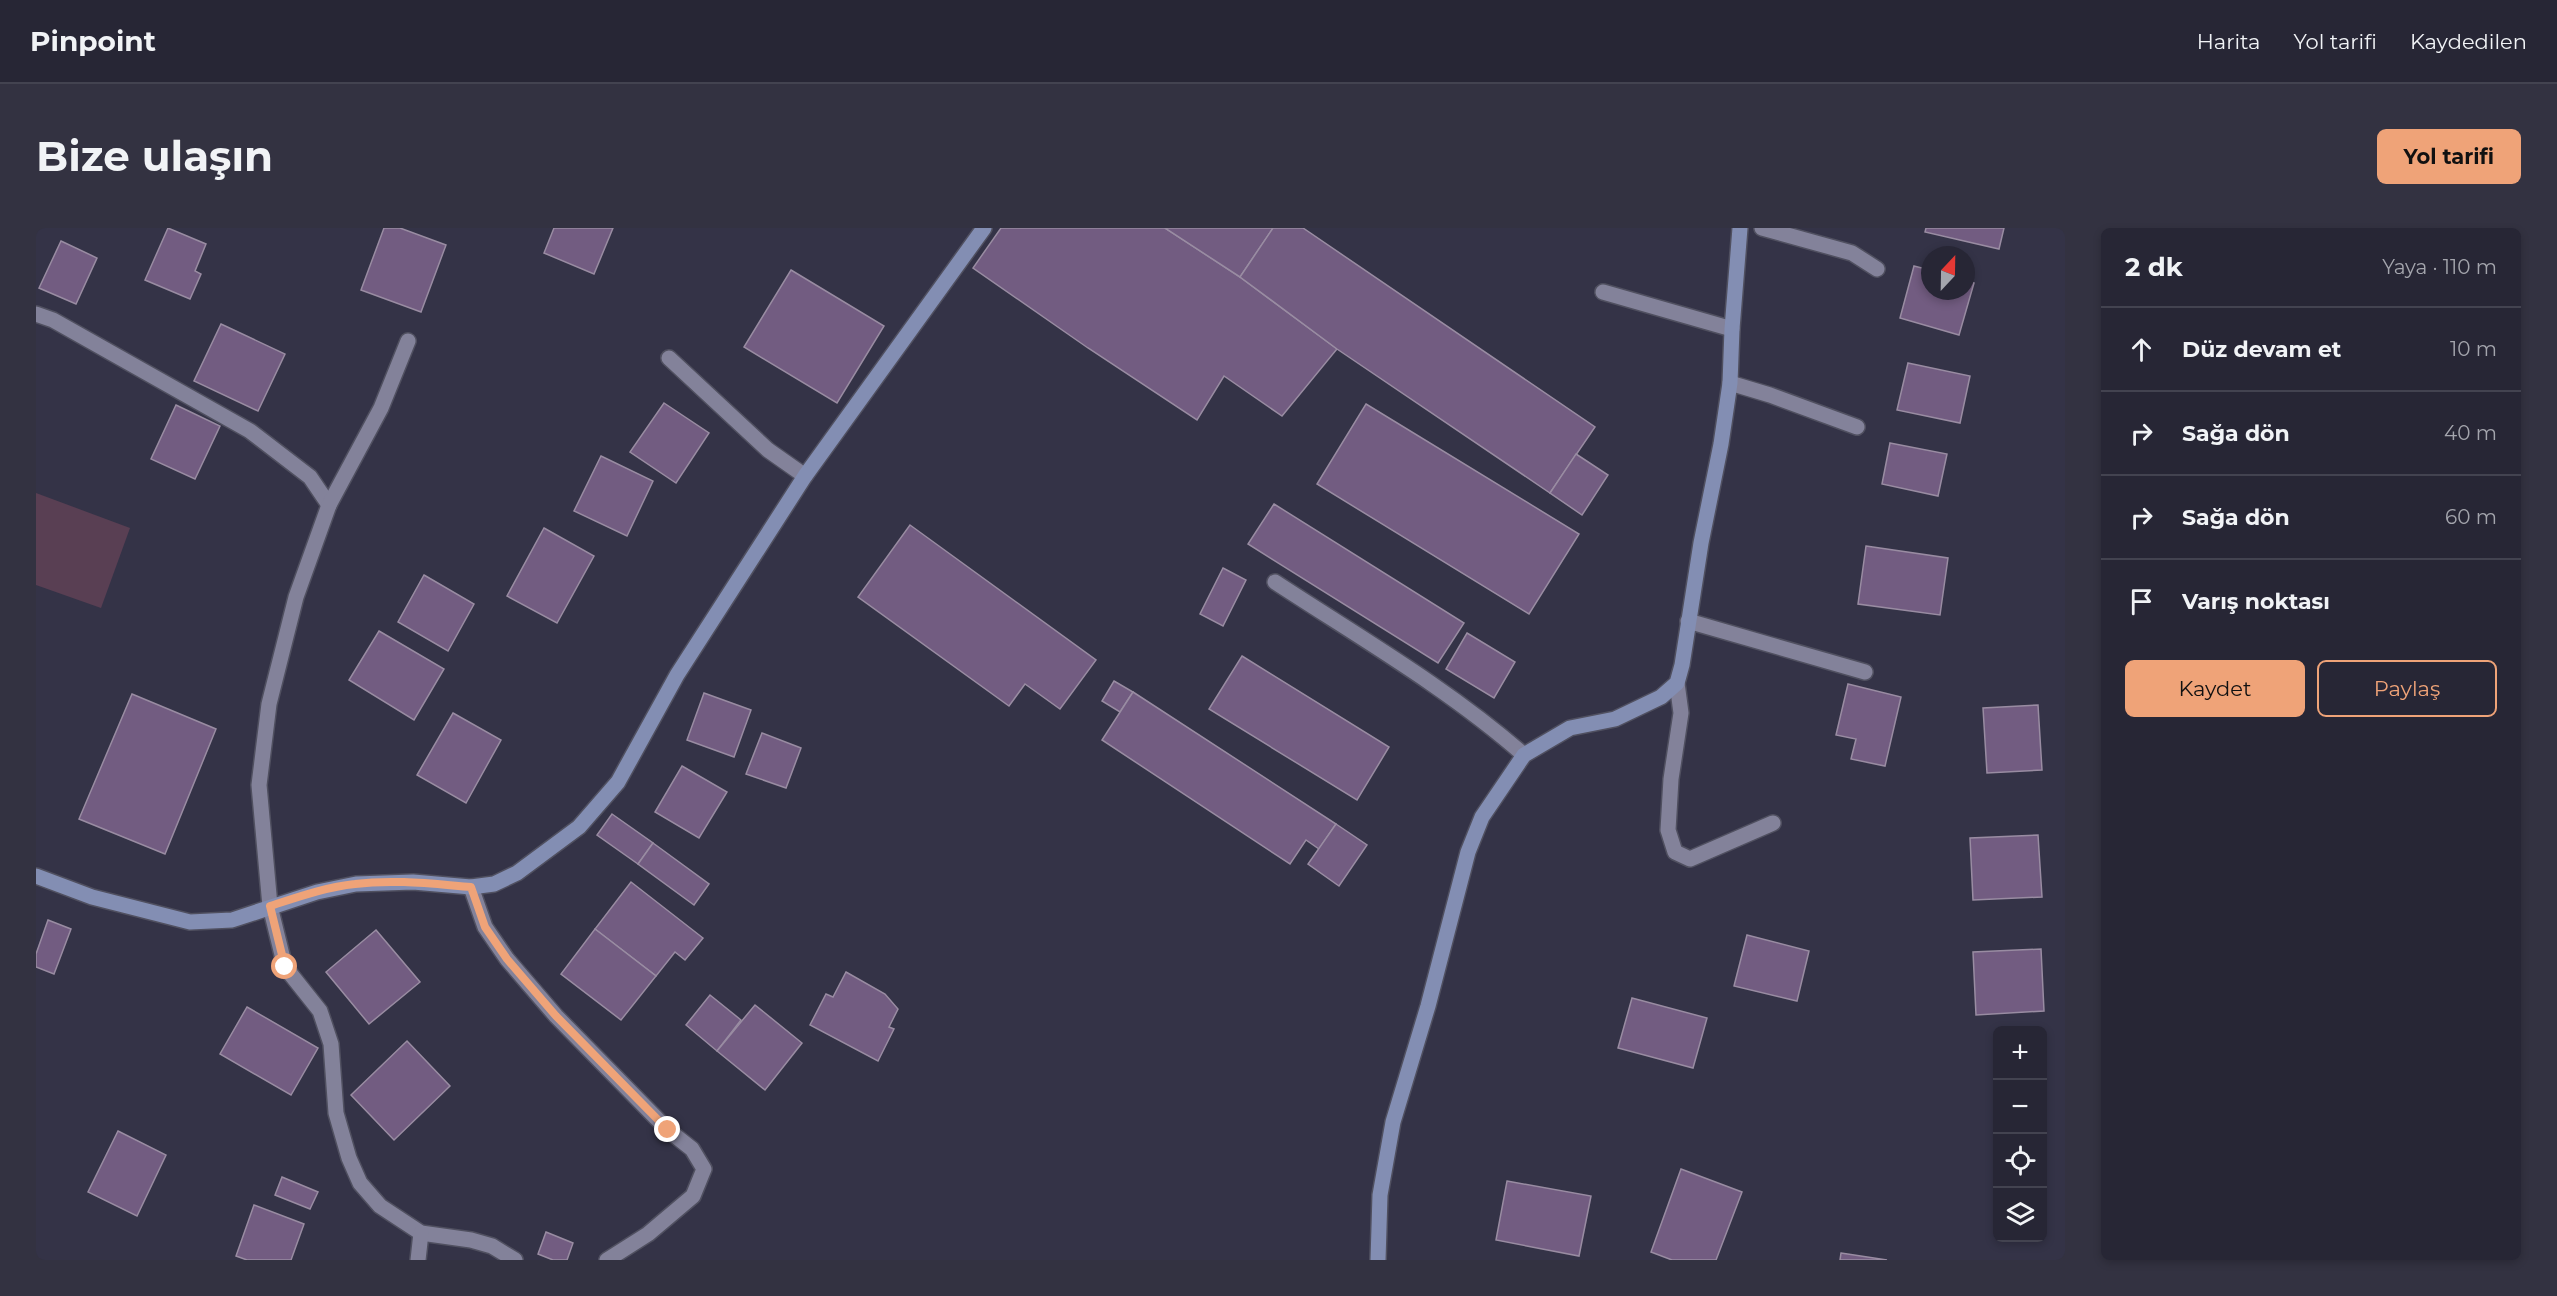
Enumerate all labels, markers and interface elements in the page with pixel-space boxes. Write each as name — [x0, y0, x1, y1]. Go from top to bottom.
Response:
text: Pinpoint — [30, 24, 156, 58]
text: Harita — [2197, 29, 2260, 54]
text: Yol tarifi — [2293, 29, 2377, 54]
text: Kaydedilen — [2410, 29, 2527, 54]
button: Yol tarifi — [2377, 129, 2521, 184]
text: Bize ulaşın — [36, 130, 273, 182]
north arrow — [1921, 246, 1975, 300]
text: 2 dk — [2125, 251, 2183, 283]
text: Yaya · 110 m — [2382, 255, 2497, 279]
icon: ahead — [2125, 333, 2158, 366]
text: Düz devam et — [2182, 336, 2341, 363]
text: 10 m — [2450, 337, 2497, 361]
icon: right — [2125, 417, 2158, 450]
text: Sağa dön — [2182, 420, 2290, 447]
text: 40 m — [2444, 421, 2497, 445]
icon: right — [2125, 501, 2158, 534]
text: Sağa dön — [2182, 504, 2290, 531]
text: 60 m — [2445, 505, 2497, 529]
icon: arrive — [2125, 585, 2158, 618]
text: Varış noktası — [2182, 588, 2330, 615]
button: Kaydet — [2125, 660, 2305, 717]
button: Paylaş — [2317, 660, 2497, 717]
route start — [271, 953, 297, 979]
map controls — [1993, 1026, 2047, 1242]
button: + — [1993, 1026, 2047, 1080]
button: − — [1993, 1080, 2047, 1134]
route end — [654, 1116, 680, 1142]
button: locate — [1993, 1134, 2047, 1188]
button: layers — [1993, 1188, 2047, 1242]

